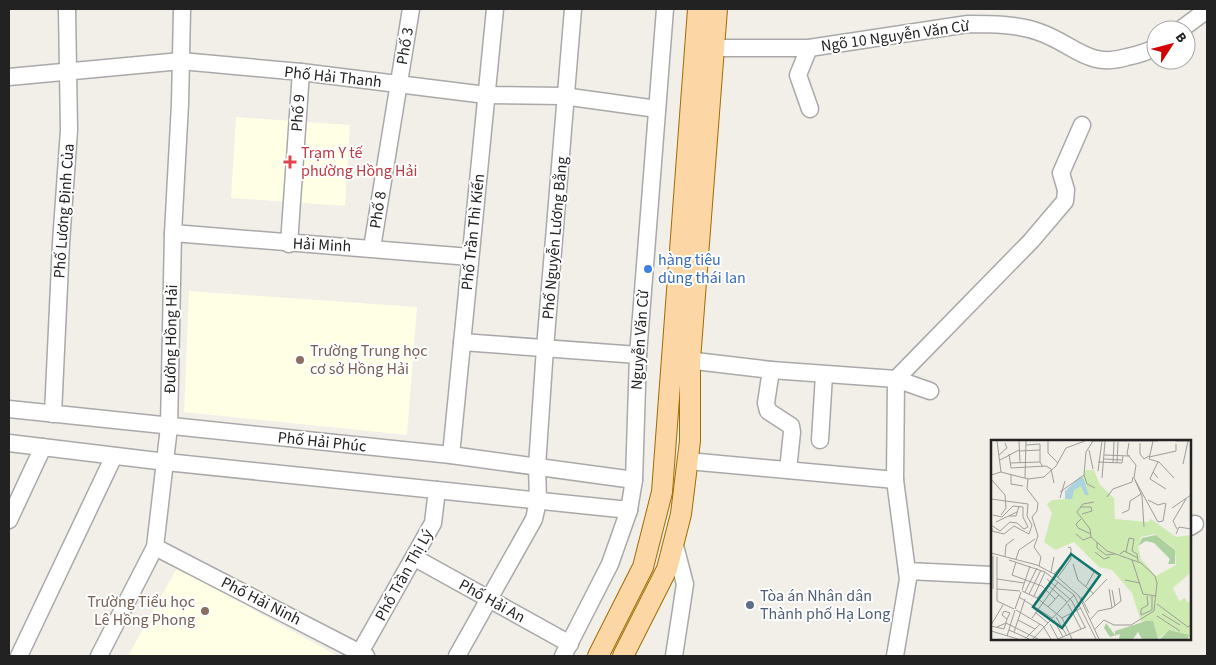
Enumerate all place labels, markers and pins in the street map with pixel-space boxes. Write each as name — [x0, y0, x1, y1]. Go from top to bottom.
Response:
place label: Trạm Y tế phường Hồng Hải — [301, 142, 418, 182]
marker: Trạm Y tế phường Hồng Hải — [283, 155, 297, 169]
place label: hàng tiêu dùng thái lan — [658, 249, 746, 289]
marker: hàng tiêu dùng thái lan — [642, 263, 654, 275]
place label: Trường Trung học cơ sở Hồng Hải — [310, 340, 428, 380]
marker: Trường Trung học cơ sở Hồng Hải — [294, 354, 306, 366]
place label: Tòa án Nhân dân Thành phố Hạ Long — [760, 585, 890, 625]
place label: Trường Tiểu học Lê Hồng Phong — [87, 591, 195, 631]
marker: Tòa án Nhân dân Thành phố Hạ Long — [744, 599, 756, 611]
marker: Trường Tiểu học Lê Hồng Phong — [199, 605, 211, 617]

